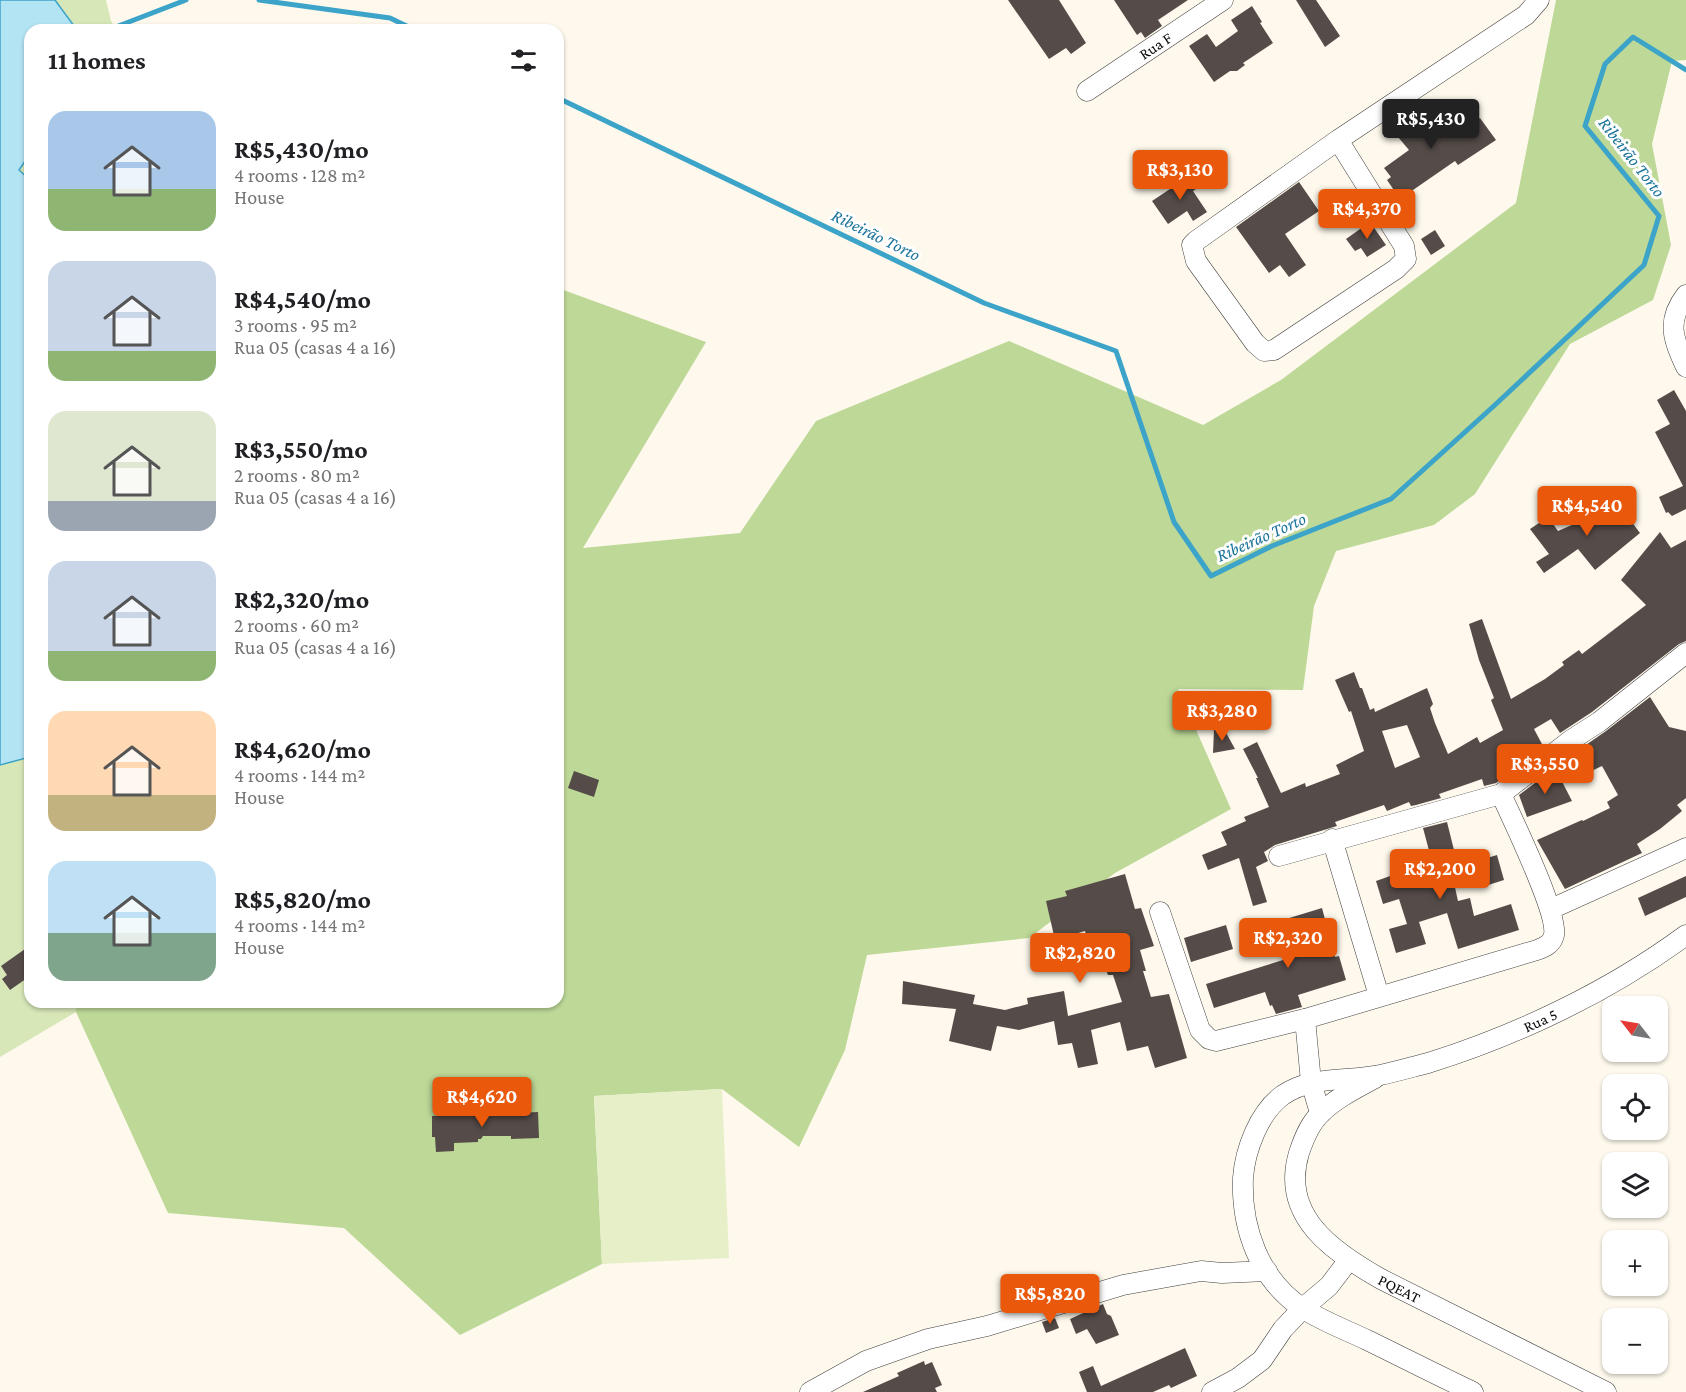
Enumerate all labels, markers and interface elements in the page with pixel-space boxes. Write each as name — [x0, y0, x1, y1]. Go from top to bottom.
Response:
street label: Rua F — [1136, 28, 1175, 62]
icon: filters — [507, 44, 540, 77]
text: 11 homes — [48, 46, 146, 75]
pin: R$5,430 — [1376, 99, 1486, 150]
text: R$5,430 — [1396, 107, 1466, 129]
water label: Ribeirão Torto — [1595, 113, 1670, 201]
icon: home — [96, 135, 168, 207]
text: R$5,430/mo — [234, 135, 369, 164]
pin: R$3,130 — [1125, 150, 1235, 201]
text: R$3,130 — [1147, 158, 1213, 180]
text: 4 rooms · 128 m² — [234, 164, 365, 186]
text: House — [234, 186, 284, 208]
pin: R$4,370 — [1312, 189, 1422, 240]
text: R$4,370 — [1332, 197, 1402, 219]
water label: Ribeirão Torto — [829, 205, 924, 265]
icon: home — [96, 285, 168, 357]
text: R$4,540/mo — [234, 285, 371, 314]
text: 3 rooms · 95 m² — [234, 314, 357, 336]
text: Rua 05 (casas 4 a 16) — [234, 336, 397, 358]
icon: home — [96, 435, 168, 507]
text: R$3,550/mo — [234, 435, 368, 464]
text: 2 rooms · 80 m² — [234, 464, 360, 486]
text: Rua 05 (casas 4 a 16) — [234, 486, 397, 508]
pin: R$4,540 — [1532, 486, 1642, 537]
text: R$4,540 — [1551, 494, 1623, 516]
water label: Ribeirão Torto — [1213, 508, 1309, 566]
icon: home — [96, 585, 168, 657]
text: R$2,320/mo — [234, 585, 369, 614]
text: 2 rooms · 60 m² — [234, 614, 359, 636]
text: Rua 05 (casas 4 a 16) — [234, 636, 397, 658]
pin: R$3,280 — [1167, 691, 1277, 742]
text: R$3,280 — [1186, 699, 1258, 721]
icon: home — [96, 735, 168, 807]
text: R$4,620/mo — [234, 735, 371, 764]
pin: R$3,550 — [1490, 744, 1600, 795]
text: R$3,550 — [1511, 752, 1579, 774]
text: 4 rooms · 144 m² — [234, 764, 365, 786]
text: House — [234, 786, 284, 808]
pin: R$2,200 — [1385, 849, 1495, 900]
text: R$2,200 — [1404, 857, 1476, 879]
icon: home — [96, 885, 168, 957]
text: R$5,820/mo — [234, 885, 371, 914]
text: 4 rooms · 144 m² — [234, 914, 365, 936]
pin: R$2,320 — [1233, 918, 1343, 969]
text: R$2,320 — [1253, 926, 1323, 948]
pin: R$2,820 — [1025, 933, 1135, 984]
text: House — [234, 936, 284, 958]
text: R$2,820 — [1044, 941, 1116, 963]
north arrow — [1602, 996, 1668, 1062]
map controls — [1602, 996, 1668, 1374]
street label: Rua 5 — [1521, 1005, 1560, 1035]
button: locate — [1602, 1074, 1668, 1140]
pin: R$4,620 — [427, 1077, 537, 1128]
text: R$4,620 — [446, 1085, 518, 1107]
button: layers — [1602, 1152, 1668, 1218]
button: + — [1602, 1230, 1668, 1296]
street label: PQEAT — [1376, 1271, 1423, 1306]
pin: R$5,820 — [995, 1274, 1105, 1325]
text: R$5,820 — [1014, 1282, 1086, 1304]
button: − — [1602, 1308, 1668, 1374]

